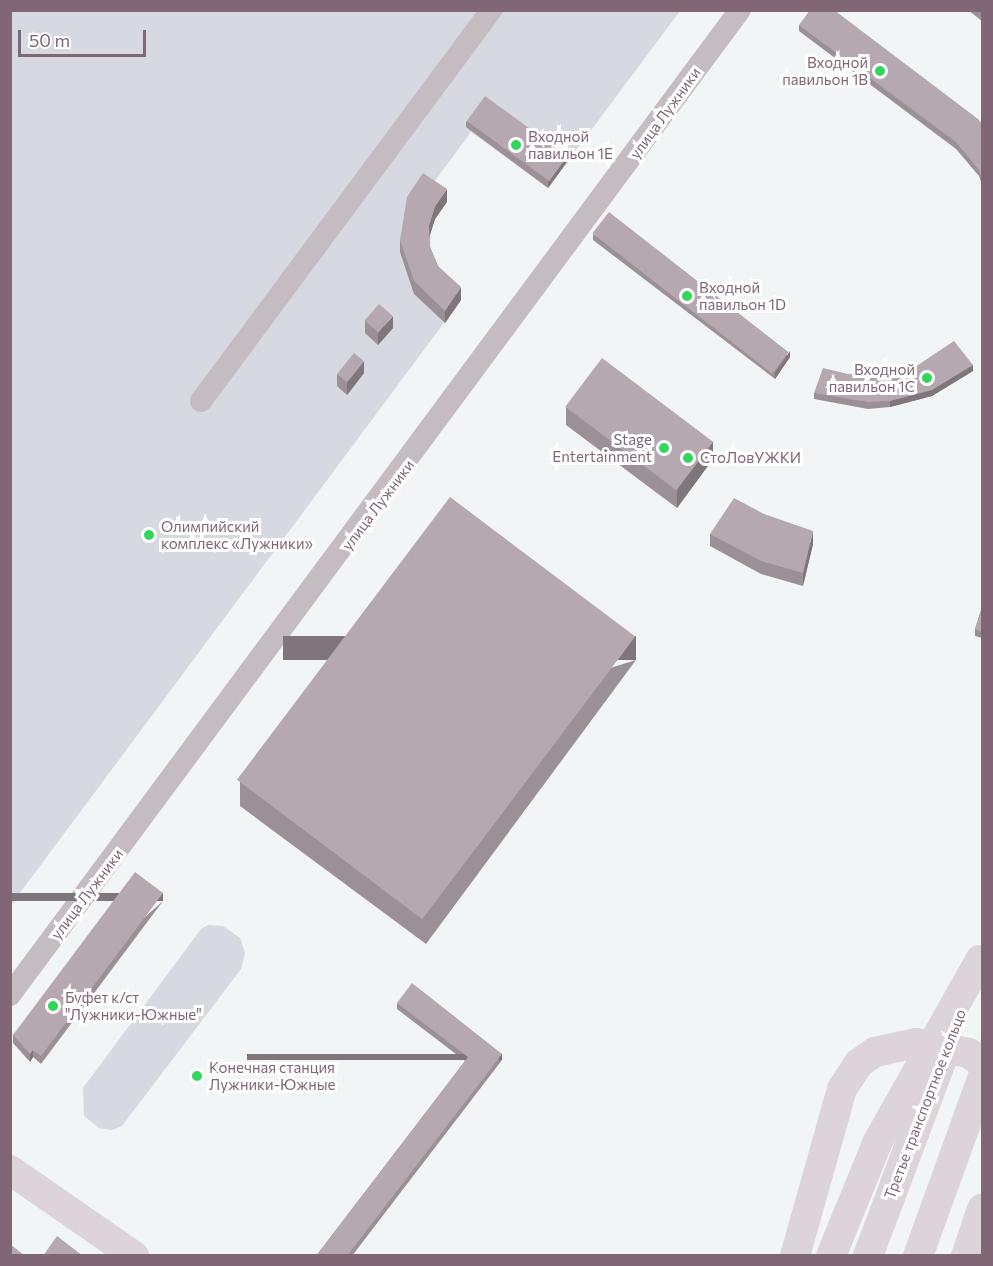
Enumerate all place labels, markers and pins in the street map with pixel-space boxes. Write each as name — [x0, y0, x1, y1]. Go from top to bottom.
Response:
place label: Входной павильон 1B — [782, 53, 868, 88]
marker: Входной павильон 1B — [873, 64, 887, 78]
place label: Входной павильон 1E — [528, 127, 613, 162]
marker: Входной павильон 1E — [509, 138, 523, 152]
place label: Входной павильон 1D — [699, 278, 786, 313]
marker: Входной павильон 1D — [680, 289, 694, 303]
place label: Входной павильон 1C — [829, 360, 915, 395]
marker: Входной павильон 1C — [920, 371, 934, 385]
place label: Stage Entertainment — [552, 430, 652, 465]
marker: Stage Entertainment — [657, 441, 671, 455]
place label: СтоЛовУЖКИ — [700, 449, 801, 467]
marker: СтоЛовУЖКИ — [681, 451, 695, 465]
place label: Олимпийский комплекс «Лужники» — [161, 517, 313, 552]
marker: Олимпийский комплекс «Лужники» — [142, 528, 156, 542]
place label: Буфет к/ст "Лужники-Южные" — [65, 988, 202, 1023]
marker: Буфет к/ст "Лужники-Южные" — [46, 999, 60, 1013]
place label: Конечная станция Лужники-Южные — [209, 1058, 336, 1093]
marker: Конечная станция Лужники-Южные — [190, 1069, 204, 1083]

